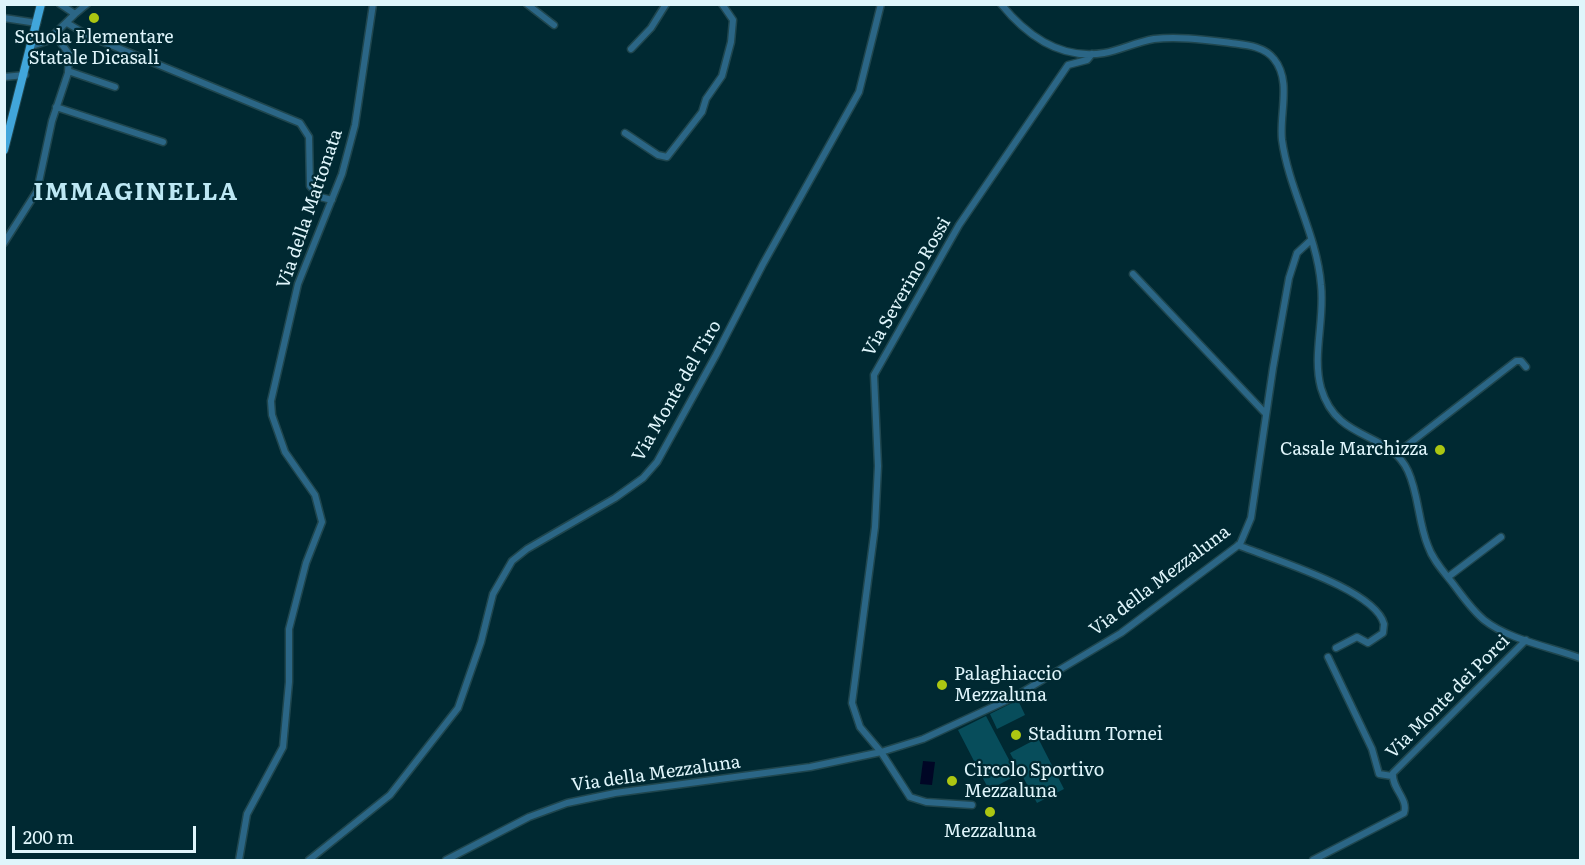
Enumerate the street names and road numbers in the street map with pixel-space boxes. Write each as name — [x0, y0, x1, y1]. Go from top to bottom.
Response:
street label: Via della Mattonata — [273, 126, 347, 292]
street label: Via Severino Rossi — [858, 214, 956, 360]
street label: Via Monte del Tiro — [628, 317, 726, 465]
street label: Via della Mezzaluna — [1085, 521, 1235, 641]
street label: Via Monte dei Porci — [1382, 631, 1514, 763]
street label: Via della Mezzaluna — [570, 751, 742, 797]

